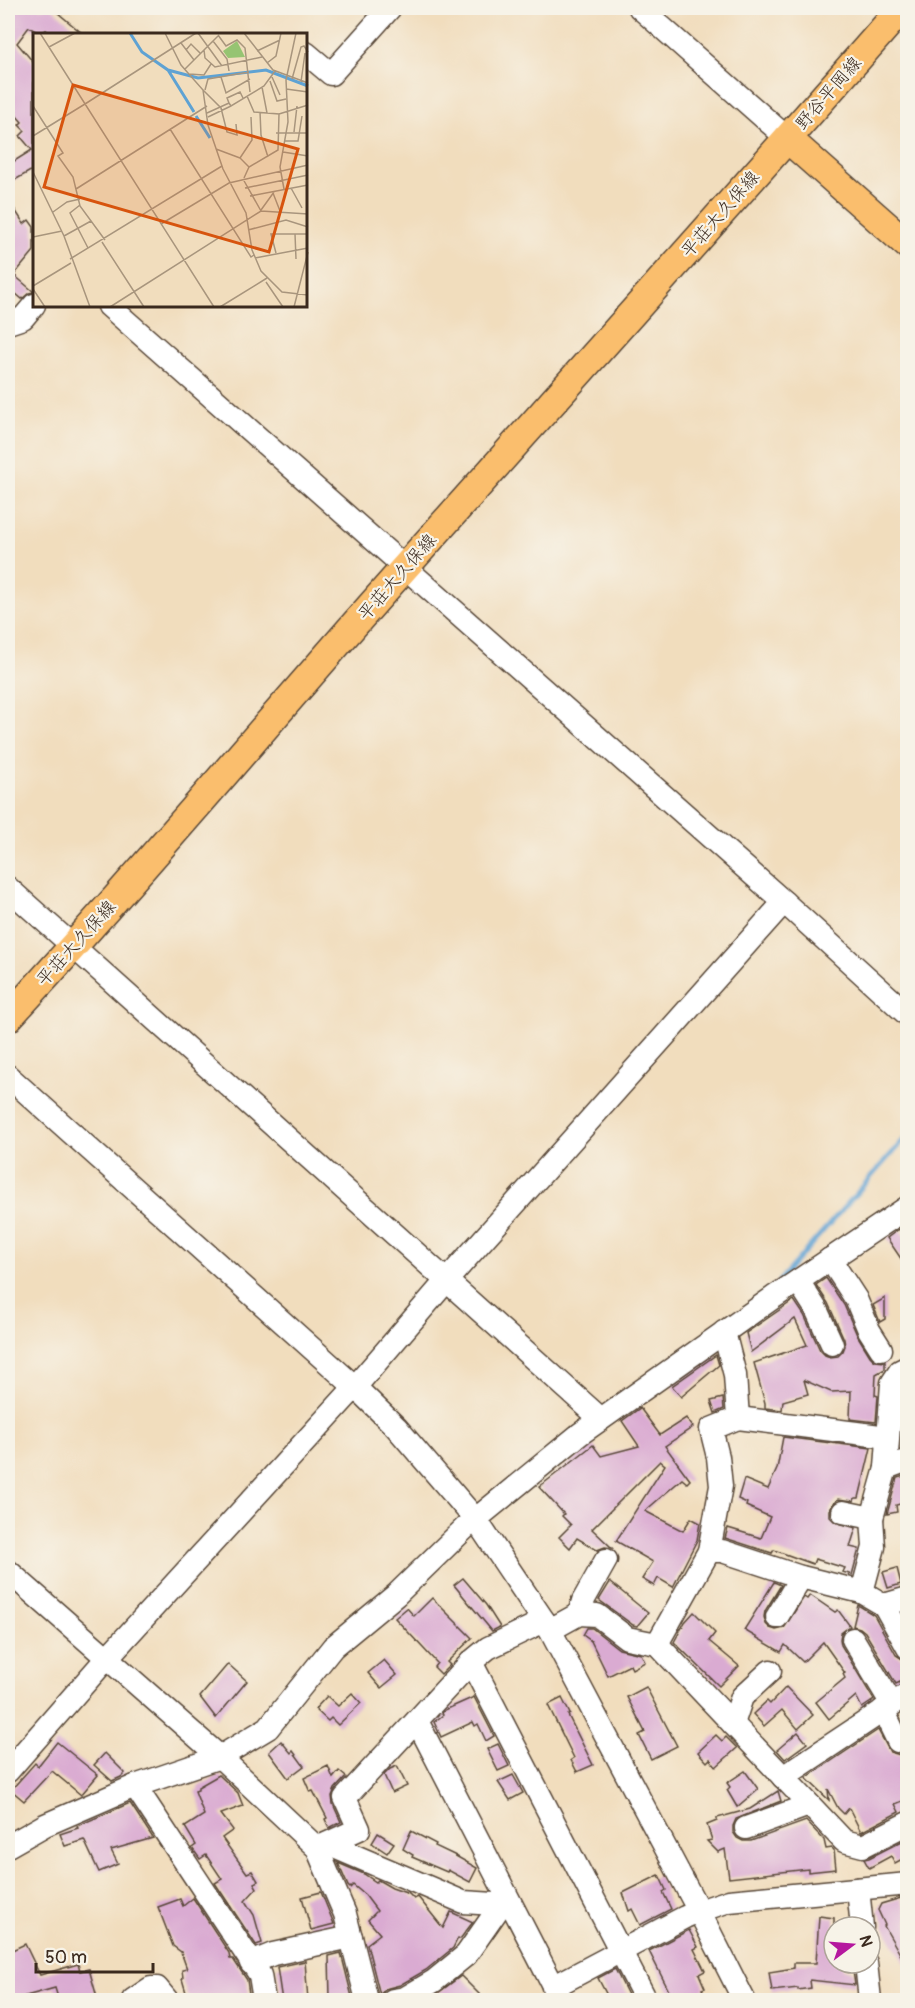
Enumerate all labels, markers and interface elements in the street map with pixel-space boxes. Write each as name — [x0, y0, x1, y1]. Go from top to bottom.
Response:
inset map — [33, 33, 308, 308]
street label: 野谷平岡線 — [790, 52, 867, 135]
street label: 平荘大久保線 — [676, 166, 764, 263]
street label: 平荘大久保線 — [353, 529, 441, 626]
street label: 平荘大久保線 — [32, 896, 121, 991]
north arrow — [822, 1915, 882, 1975]
text: N — [854, 1933, 877, 1949]
scale bar — [36, 1936, 153, 1974]
text: 50 m — [45, 1946, 87, 1969]

